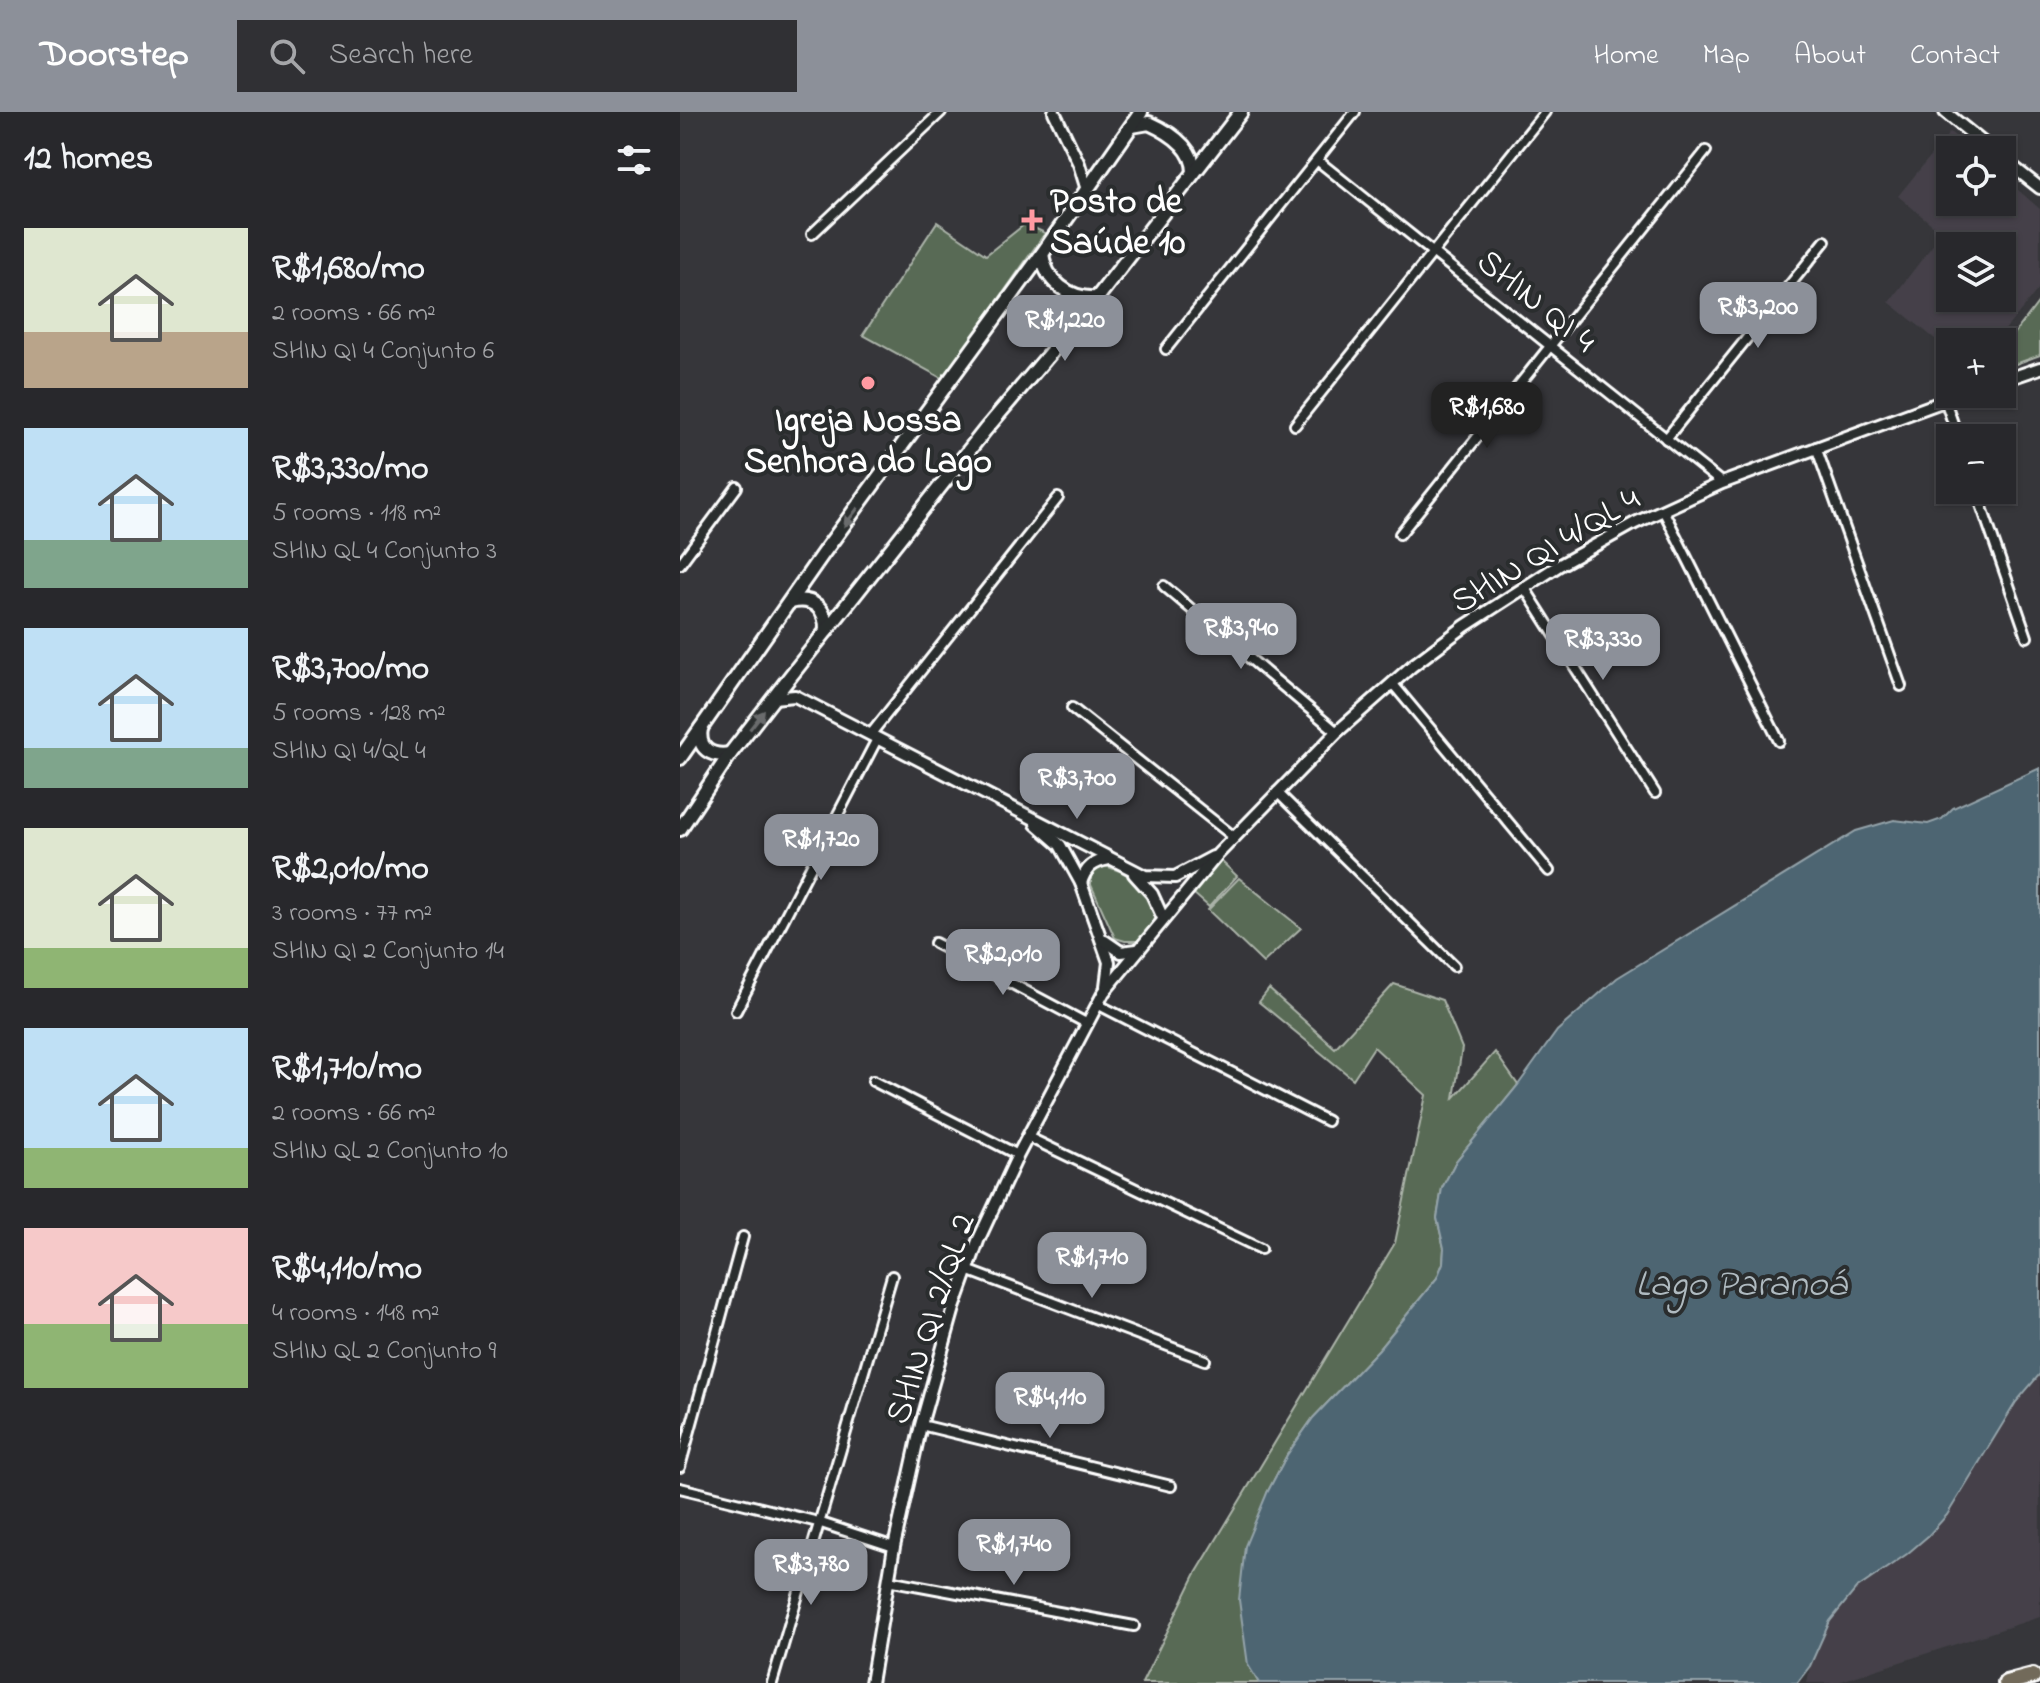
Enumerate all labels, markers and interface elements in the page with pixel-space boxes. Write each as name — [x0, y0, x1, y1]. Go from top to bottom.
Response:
search box — [237, 20, 797, 92]
text: Doorstep — [40, 28, 189, 84]
icon: search — [265, 34, 309, 78]
text: Search here — [329, 34, 473, 78]
text: Home — [1593, 36, 1659, 77]
text: Map — [1703, 36, 1750, 77]
text: About — [1794, 36, 1866, 77]
text: Contact — [1910, 36, 2000, 77]
text: 12 homes — [24, 135, 153, 185]
map controls — [1936, 136, 2016, 504]
button: locate — [1936, 136, 2016, 216]
icon: filters — [612, 138, 656, 182]
place label: Posto de Saúde 10 — [1050, 177, 1186, 271]
marker: Posto de Saúde 10 — [1021, 209, 1043, 231]
button: layers — [1936, 232, 2016, 312]
street label: SHIN QI 4 — [1464, 237, 1607, 368]
text: R$1,680/mo — [272, 245, 425, 295]
icon: home — [88, 260, 184, 356]
pin: R$3,200 — [1684, 282, 1832, 350]
text: R$3,200 — [1718, 289, 1798, 327]
text: 2 rooms · 66 m² — [272, 295, 436, 333]
pin: R$1,220 — [991, 295, 1139, 363]
text: R$1,220 — [1025, 302, 1105, 340]
button: + — [1936, 328, 2016, 408]
text: SHIN QI 4 Conjunto 6 — [272, 333, 494, 371]
marker: Igreja Nossa Senhora do Lago — [859, 374, 877, 392]
pin: R$1,680 — [1413, 382, 1561, 450]
text: R$1,680 — [1449, 389, 1525, 427]
place label: Igreja Nossa Senhora do Lago — [744, 396, 992, 491]
button: − — [1936, 424, 2016, 504]
text: R$3,330/mo — [272, 445, 429, 495]
icon: home — [88, 460, 184, 556]
street label: SHIN QI 4/QL 4 — [1442, 474, 1651, 629]
text: 5 rooms · 118 m² — [272, 495, 441, 533]
one-way arrow — [843, 506, 859, 527]
text: SHIN QL 4 Conjunto 3 — [272, 533, 497, 571]
pin: R$3,940 — [1167, 603, 1315, 671]
text: R$3,940 — [1203, 610, 1279, 648]
pin: R$3,330 — [1529, 614, 1677, 682]
text: R$3,330 — [1564, 621, 1642, 659]
text: R$3,700/mo — [272, 645, 429, 695]
icon: home — [88, 660, 184, 756]
text: 5 rooms · 128 m² — [272, 695, 446, 733]
one-way arrow — [748, 710, 764, 730]
text: SHIN QI 4/QL 4 — [272, 733, 426, 771]
pin: R$3,700 — [1003, 753, 1151, 821]
text: R$3,700 — [1038, 760, 1116, 798]
pin: R$1,720 — [747, 814, 895, 882]
text: R$1,720 — [782, 821, 860, 859]
text: R$2,010/mo — [272, 845, 429, 895]
icon: home — [88, 860, 184, 956]
text: 3 rooms · 77 m² — [272, 895, 432, 933]
pin: R$2,010 — [929, 929, 1077, 997]
text: SHIN QI 2 Conjunto 14 — [272, 933, 504, 971]
text: R$2,010 — [964, 936, 1042, 974]
text: R$1,710/mo — [272, 1045, 422, 1095]
icon: home — [88, 1060, 184, 1156]
text: 2 rooms · 66 m² — [272, 1095, 436, 1133]
text: SHIN QL 2 Conjunto 10 — [272, 1133, 508, 1171]
street label: SHIN QI 2/QL 2 — [873, 1207, 991, 1432]
pin: R$1,710 — [1018, 1232, 1166, 1300]
text: R$1,710 — [1055, 1239, 1129, 1277]
text: R$4,110/mo — [272, 1245, 422, 1295]
water label: Lago Paranoá — [1635, 1258, 1848, 1314]
icon: home — [88, 1260, 184, 1356]
text: 4 rooms · 148 m² — [272, 1295, 439, 1333]
text: SHIN QL 2 Conjunto 9 — [272, 1333, 496, 1371]
pin: R$4,110 — [976, 1372, 1124, 1440]
text: R$4,110 — [1013, 1379, 1087, 1417]
pin: R$1,740 — [940, 1519, 1088, 1587]
text: R$1,740 — [976, 1526, 1052, 1564]
pin: R$3,780 — [737, 1539, 885, 1607]
text: R$3,780 — [772, 1546, 850, 1584]

